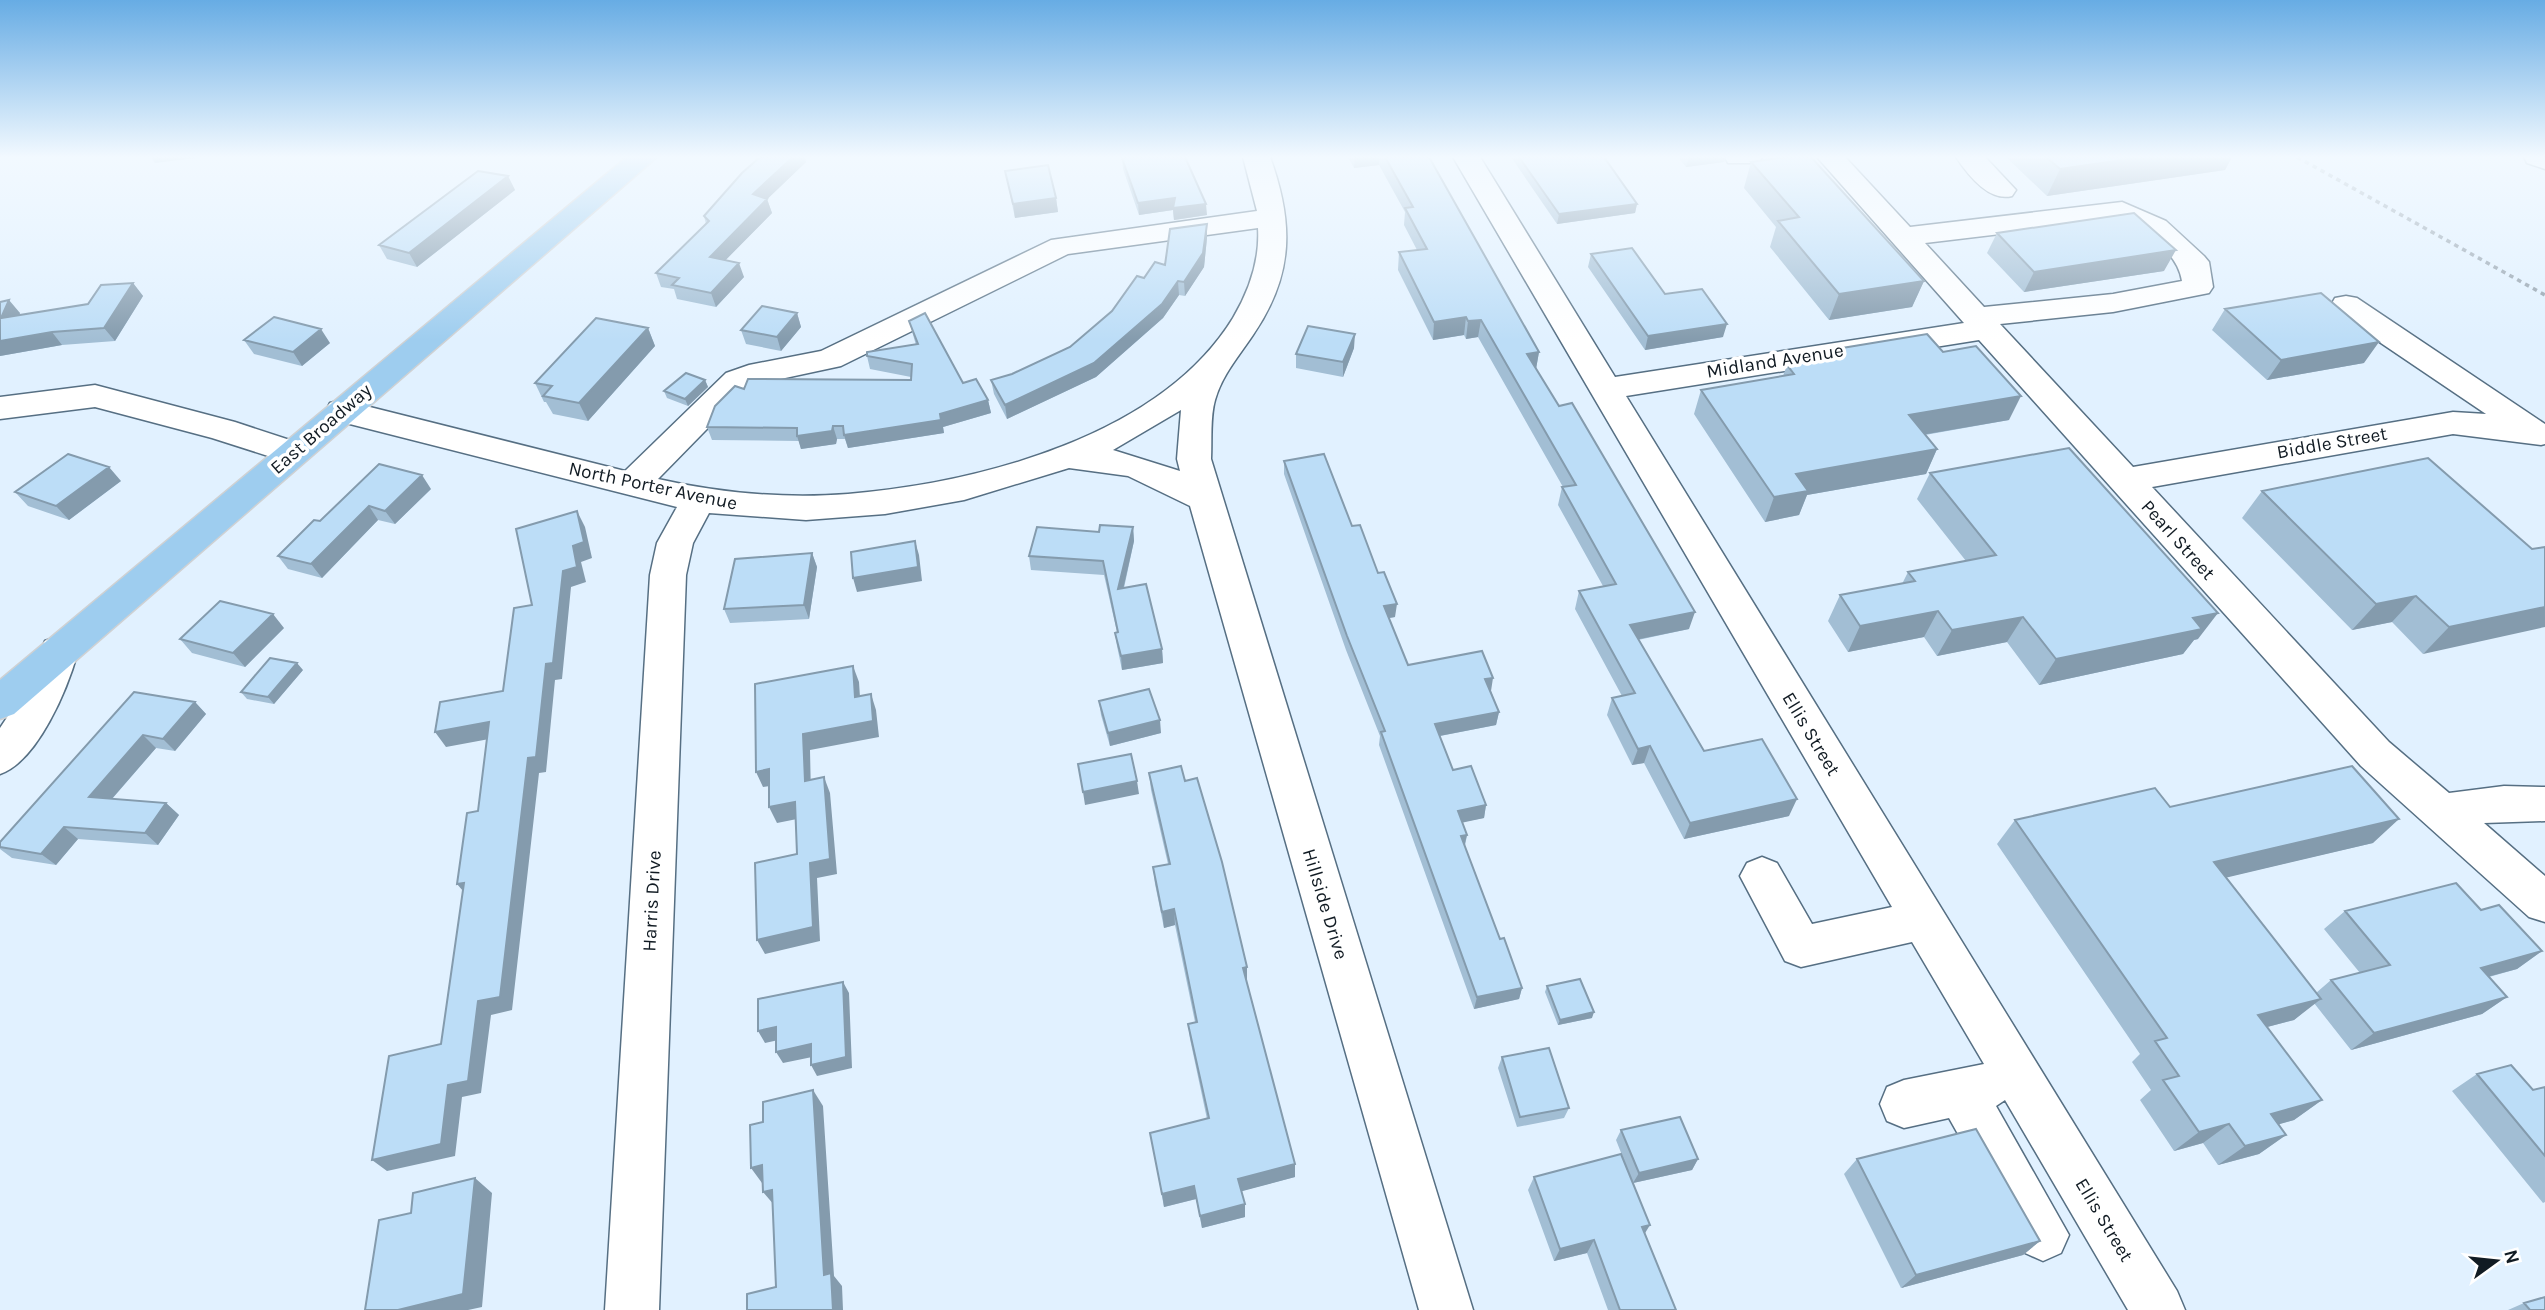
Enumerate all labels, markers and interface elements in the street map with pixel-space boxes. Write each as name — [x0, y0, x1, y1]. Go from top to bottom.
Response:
street label: Midland Avenue — [1705, 339, 1845, 383]
street label: East Broadway — [266, 379, 376, 479]
street label: Biddle Street — [2275, 422, 2389, 464]
street label: North Porter Avenue — [567, 457, 739, 515]
street label: Pearl Street — [2137, 496, 2219, 584]
street label: Ellis Street — [1777, 688, 1845, 780]
street label: Hillside Drive — [1298, 846, 1352, 962]
street label: Harris Drive — [638, 850, 666, 952]
street label: Ellis Street — [2070, 1174, 2138, 1266]
north arrow — [2461, 1226, 2531, 1296]
text: N — [2499, 1247, 2524, 1266]

